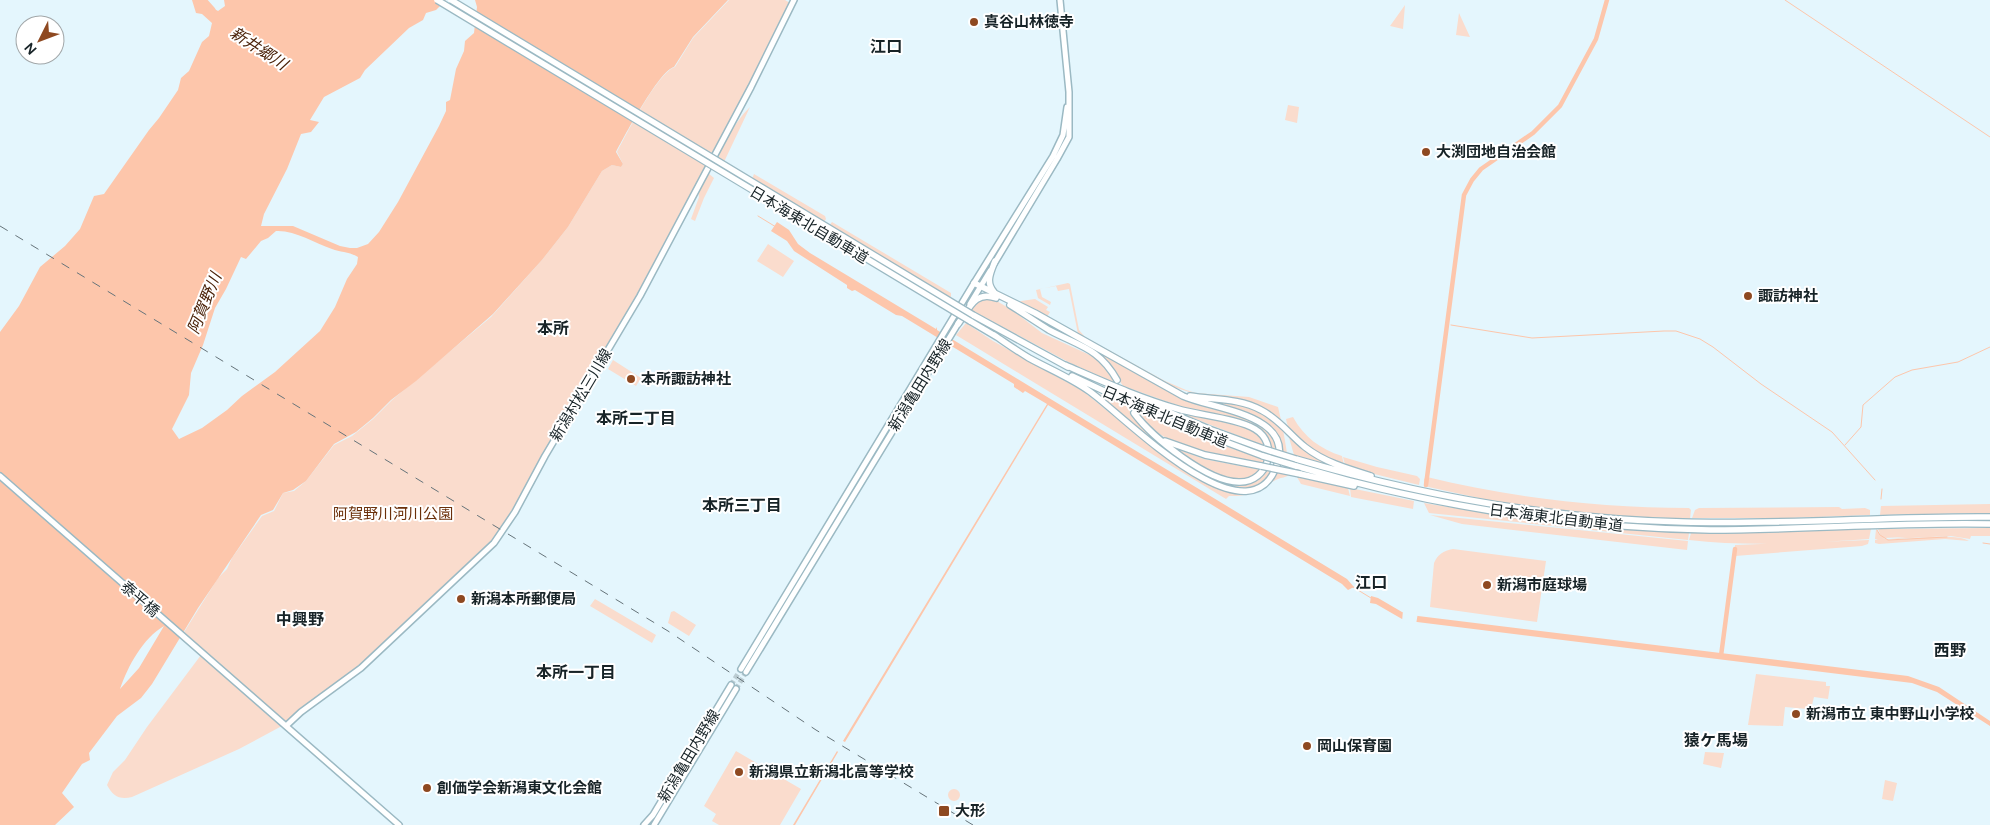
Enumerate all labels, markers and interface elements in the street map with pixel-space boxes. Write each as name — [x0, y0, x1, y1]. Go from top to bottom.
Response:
place label: 真谷山林徳寺 — [984, 12, 1074, 32]
north arrow — [15, 15, 65, 65]
marker: 真谷山林徳寺 — [968, 16, 980, 28]
water label: 新井郷川 — [226, 22, 293, 76]
district label: 江口 — [870, 36, 902, 57]
text: N — [20, 39, 40, 59]
place label: 大渕団地自治会館 — [1436, 142, 1556, 162]
marker: 大渕団地自治会館 — [1420, 146, 1432, 158]
street label: 日本海東北自動車道 — [746, 182, 872, 268]
water label: 阿賀野川 — [183, 268, 227, 337]
place label: 諏訪神社 — [1758, 286, 1818, 306]
marker: 諏訪神社 — [1742, 290, 1754, 302]
district label: 本所 — [537, 318, 569, 339]
street label: 新潟亀田内野線 — [884, 335, 956, 435]
street label: 新潟村松三川線 — [545, 345, 617, 445]
place label: 本所諏訪神社 — [641, 369, 731, 389]
marker: 本所諏訪神社 — [625, 373, 637, 385]
street label: 日本海東北自動車道 — [1099, 381, 1231, 453]
district label: 本所二丁目 — [596, 408, 676, 429]
district label: 本所三丁目 — [702, 495, 782, 516]
street label: 日本海東北自動車道 — [1488, 500, 1624, 536]
park label: 阿賀野川河川公園 — [333, 504, 453, 524]
district label: 江口 — [1355, 572, 1387, 593]
place label: 新潟市庭球場 — [1497, 575, 1587, 595]
street label: 泰平橋 — [116, 577, 164, 621]
marker: 新潟市庭球場 — [1481, 579, 1493, 591]
place label: 新潟本所郵便局 — [471, 589, 576, 609]
marker: 新潟本所郵便局 — [455, 593, 467, 605]
district label: 中興野 — [276, 609, 324, 630]
district label: 西野 — [1934, 640, 1966, 661]
district label: 本所一丁目 — [536, 662, 616, 683]
place label: 新潟市立 東中野山小学校 — [1806, 704, 1975, 724]
street label: 新潟亀田内野線 — [653, 706, 725, 806]
marker: 新潟市立 東中野山小学校 — [1790, 708, 1802, 720]
district label: 猿ケ馬場 — [1684, 730, 1748, 751]
place label: 岡山保育園 — [1317, 736, 1392, 756]
marker: 岡山保育園 — [1301, 740, 1313, 752]
place label: 新潟県立新潟北高等学校 — [749, 762, 914, 782]
marker: 新潟県立新潟北高等学校 — [733, 766, 745, 778]
place label: 創価学会新潟東文化会館 — [437, 778, 602, 798]
marker: 創価学会新潟東文化会館 — [421, 782, 433, 794]
place label: 大形 — [955, 801, 985, 821]
marker: 大形 — [937, 804, 951, 818]

